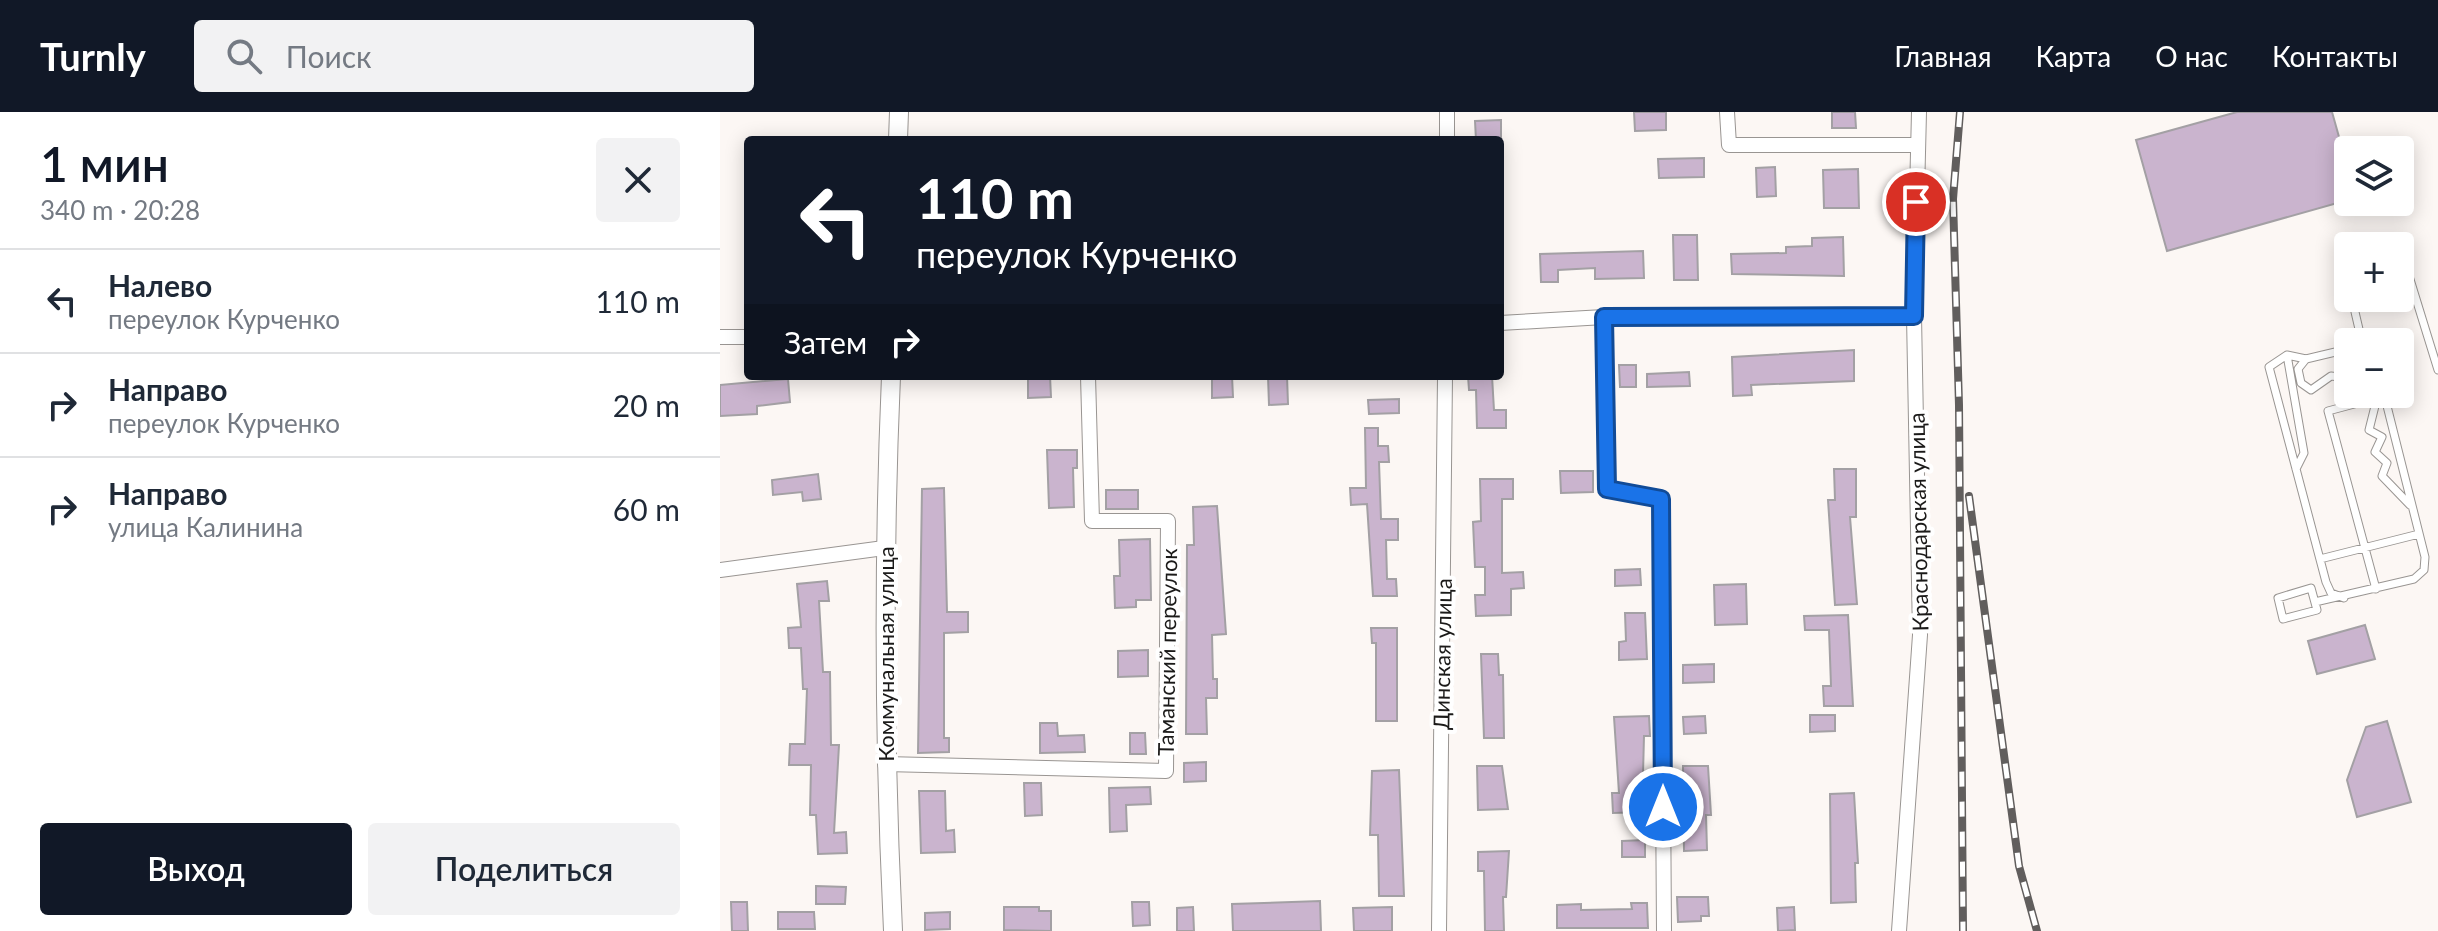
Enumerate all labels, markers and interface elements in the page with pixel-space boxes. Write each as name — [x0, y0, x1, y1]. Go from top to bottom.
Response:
search box — [194, 20, 754, 92]
text: Turnly — [40, 33, 146, 79]
icon: search — [222, 34, 266, 78]
text: Поиск — [286, 38, 372, 74]
text: Главная — [1894, 39, 1992, 73]
text: Карта — [2036, 39, 2111, 73]
text: О нас — [2155, 39, 2228, 73]
text: Контакты — [2272, 39, 2398, 73]
text: 1 мин — [40, 135, 169, 192]
map controls — [2334, 136, 2414, 408]
button: layers — [2334, 136, 2414, 216]
button: close — [596, 138, 680, 222]
text: 110 m — [916, 164, 1074, 231]
icon: left — [784, 168, 888, 272]
pin — [1882, 168, 1950, 236]
icon: arrive — [1894, 180, 1938, 224]
text: 340 m · 20:28 — [40, 194, 200, 226]
text: переулок Курченко — [916, 232, 1237, 276]
button: + — [2334, 232, 2414, 312]
text: Налево — [108, 267, 212, 303]
icon: left — [40, 279, 84, 323]
text: 110 m — [595, 283, 680, 319]
text: переулок Курченко — [108, 303, 340, 335]
icon: right — [883, 320, 927, 364]
text: Затем — [784, 324, 867, 360]
button: − — [2334, 328, 2414, 408]
text: Направо — [108, 371, 228, 407]
icon: right — [40, 383, 84, 427]
text: 20 m — [613, 387, 680, 423]
text: переулок Курченко — [108, 407, 340, 439]
street label: Краснодарская улица — [1903, 412, 1933, 632]
text: Направо — [108, 475, 228, 511]
icon: right — [40, 487, 84, 531]
text: 60 m — [613, 491, 680, 527]
text: улица Калинина — [108, 511, 303, 543]
street label: Коммунальная улица — [872, 546, 899, 762]
street label: Таманский переулок — [1152, 547, 1182, 756]
street label: Динская улица — [1427, 578, 1457, 730]
position arrow — [1621, 765, 1705, 849]
button: Выход — [40, 823, 352, 915]
button: Поделиться — [368, 823, 680, 915]

